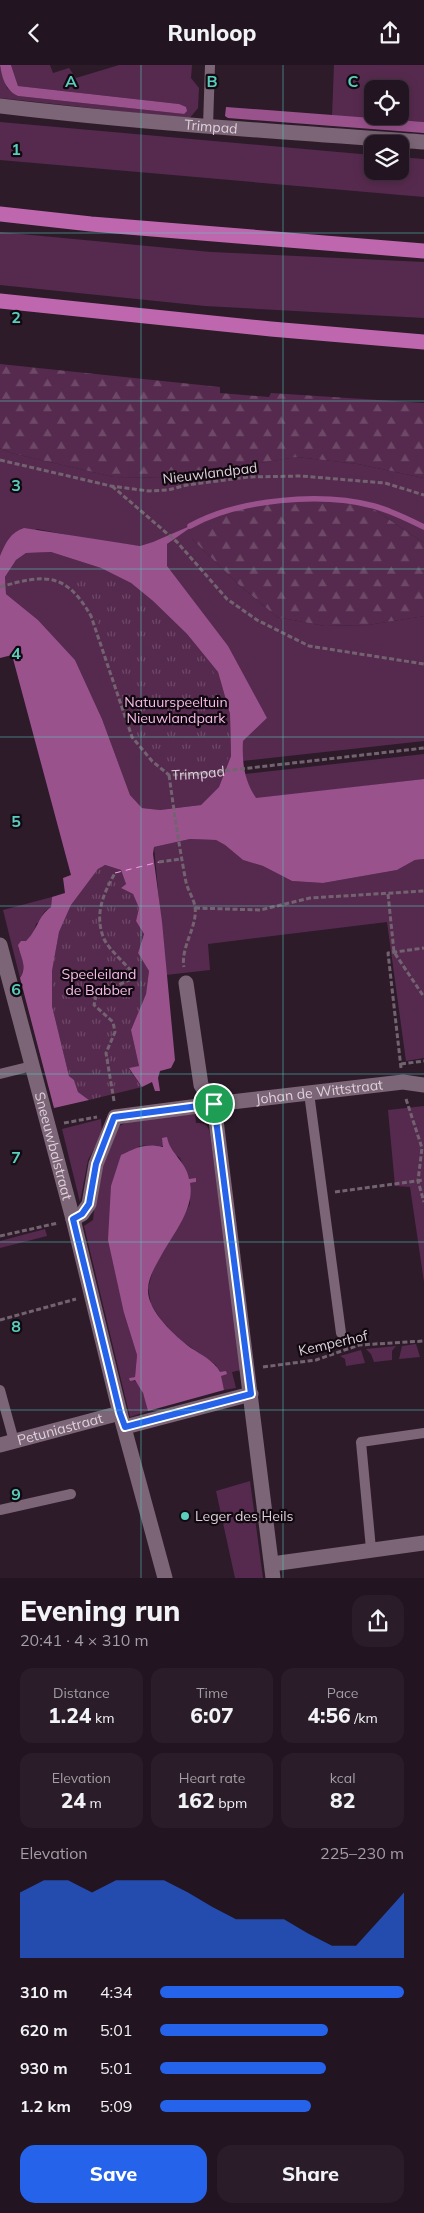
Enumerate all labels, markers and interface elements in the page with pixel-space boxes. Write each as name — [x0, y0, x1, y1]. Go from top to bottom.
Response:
icon: back — [20, 19, 48, 47]
text: Runloop — [168, 19, 256, 47]
icon: share — [376, 19, 404, 47]
text: A — [65, 71, 77, 91]
text: B — [206, 71, 218, 91]
text: C — [348, 71, 359, 91]
map controls — [364, 80, 409, 180]
button: locate — [364, 80, 409, 125]
street label: Trimpad — [184, 115, 238, 138]
button: layers — [364, 135, 409, 180]
text: 1 — [11, 139, 21, 159]
text: 2 — [11, 307, 21, 327]
street label: Nieuwlandpad — [162, 458, 258, 488]
text: 3 — [11, 475, 21, 495]
text: 4 — [11, 643, 21, 663]
park label: Natuurspeeltuin Nieuwlandpark — [124, 693, 228, 727]
street label: Trimpad — [171, 762, 226, 784]
text: 5 — [11, 811, 21, 831]
park label: Speeleiland de Babber — [62, 965, 136, 999]
text: 6 — [11, 979, 21, 999]
street label: Johan de Wittstraat — [255, 1075, 384, 1108]
pin — [193, 1083, 235, 1125]
street label: Sneeuwbalstraat — [31, 1090, 77, 1202]
icon: arrive — [200, 1090, 228, 1118]
text: 7 — [11, 1147, 21, 1167]
text: 8 — [11, 1316, 21, 1336]
street label: Kemperhof — [297, 1326, 370, 1360]
street label: Petuniastraat — [15, 1409, 105, 1449]
text: 9 — [11, 1484, 21, 1504]
place label: Leger des Heils — [195, 1507, 294, 1525]
marker: Leger des Heils — [179, 1510, 191, 1522]
text: Evening run — [20, 1593, 180, 1628]
button: share — [352, 1595, 404, 1647]
text: 20:41 · 4 × 310 m — [20, 1630, 149, 1650]
text: Distance — [53, 1684, 110, 1702]
text: Time — [196, 1684, 228, 1702]
text: Pace — [327, 1684, 358, 1702]
text: 1.24 — [48, 1702, 91, 1728]
text: 6:07 — [190, 1702, 234, 1728]
text: 4:56 — [307, 1702, 351, 1728]
text: km — [91, 1709, 115, 1727]
text: /km — [351, 1709, 378, 1727]
text: Elevation — [52, 1769, 111, 1787]
text: Heart rate — [179, 1769, 245, 1787]
text: kcal — [330, 1769, 355, 1787]
text: 24 — [61, 1787, 86, 1813]
text: 162 — [177, 1787, 215, 1813]
text: 82 — [330, 1787, 355, 1813]
text: m — [86, 1794, 102, 1812]
text: bpm — [215, 1794, 247, 1812]
text: Elevation — [20, 1843, 88, 1863]
text: 225–230 m — [320, 1843, 404, 1863]
text: 310 m — [20, 1982, 68, 2002]
text: 4:34 — [100, 1982, 132, 2002]
text: 620 m — [20, 2020, 68, 2040]
text: 5:01 — [100, 2020, 132, 2040]
text: 930 m — [20, 2058, 68, 2078]
text: 5:01 — [100, 2058, 132, 2078]
text: 1.2 km — [20, 2096, 71, 2116]
text: 5:09 — [100, 2096, 132, 2116]
button: Save — [20, 2145, 207, 2203]
button: Share — [217, 2145, 404, 2203]

